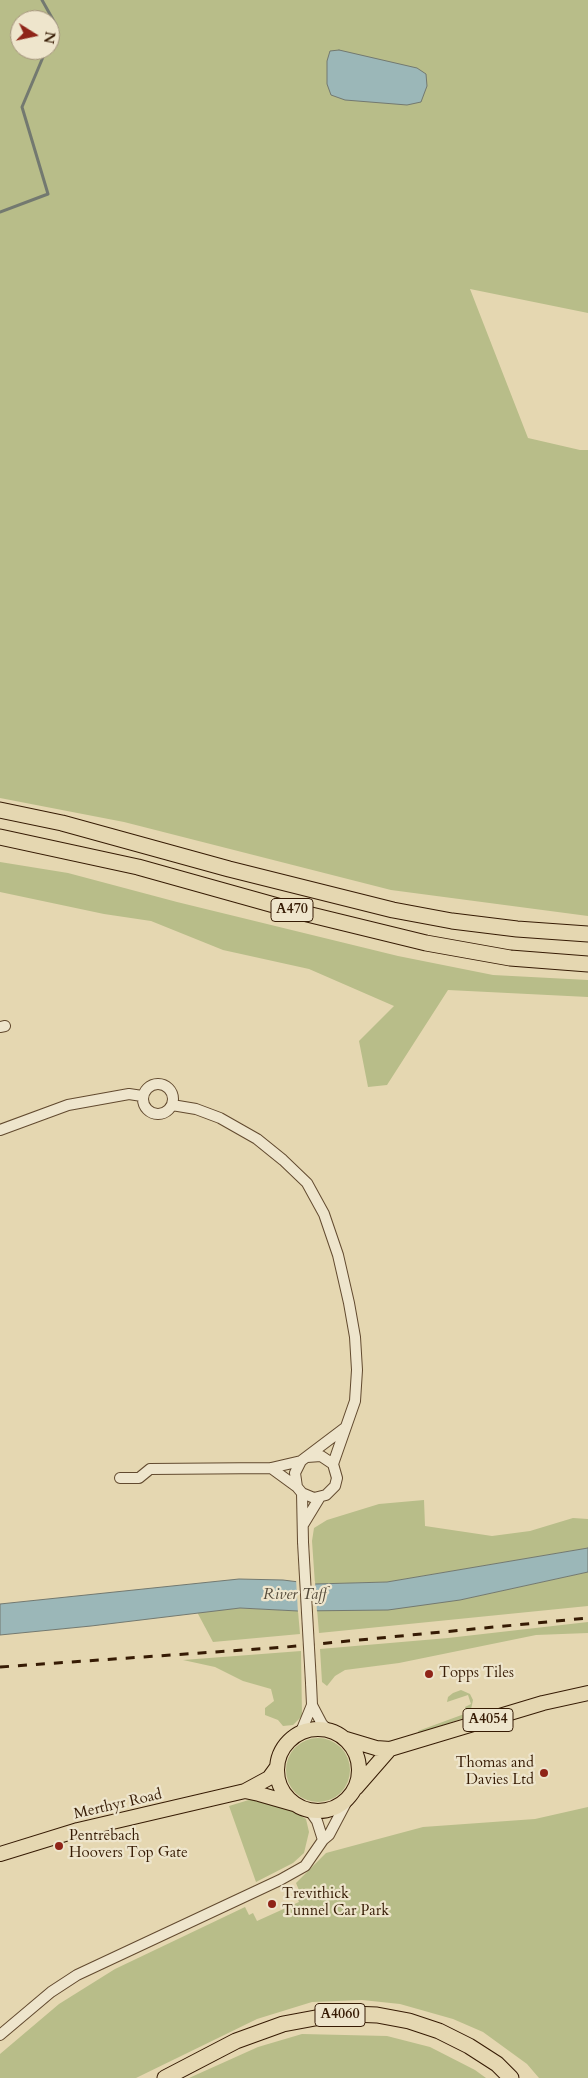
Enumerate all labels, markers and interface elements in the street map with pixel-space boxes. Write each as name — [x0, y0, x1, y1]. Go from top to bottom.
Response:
north arrow — [10, 10, 60, 60]
text: N — [39, 30, 60, 45]
road number: A470 — [271, 898, 313, 922]
water label: River Taff — [263, 1585, 327, 1605]
place label: Topps Tiles — [439, 1665, 514, 1683]
marker: Topps Tiles — [423, 1668, 435, 1680]
road number: A4054 — [463, 1708, 513, 1732]
place label: Thomas and Davies Ltd — [455, 1755, 534, 1790]
marker: Thomas and Davies Ltd — [538, 1767, 550, 1779]
street label: Merthyr Road — [72, 1786, 164, 1824]
place label: Pentrebach Hoovers Top Gate — [69, 1828, 188, 1863]
marker: Pentrebach Hoovers Top Gate — [53, 1840, 65, 1852]
place label: Trevithick Tunnel Car Park — [282, 1886, 389, 1921]
marker: Trevithick Tunnel Car Park — [266, 1898, 278, 1910]
road number: A4060 — [315, 2004, 365, 2026]

